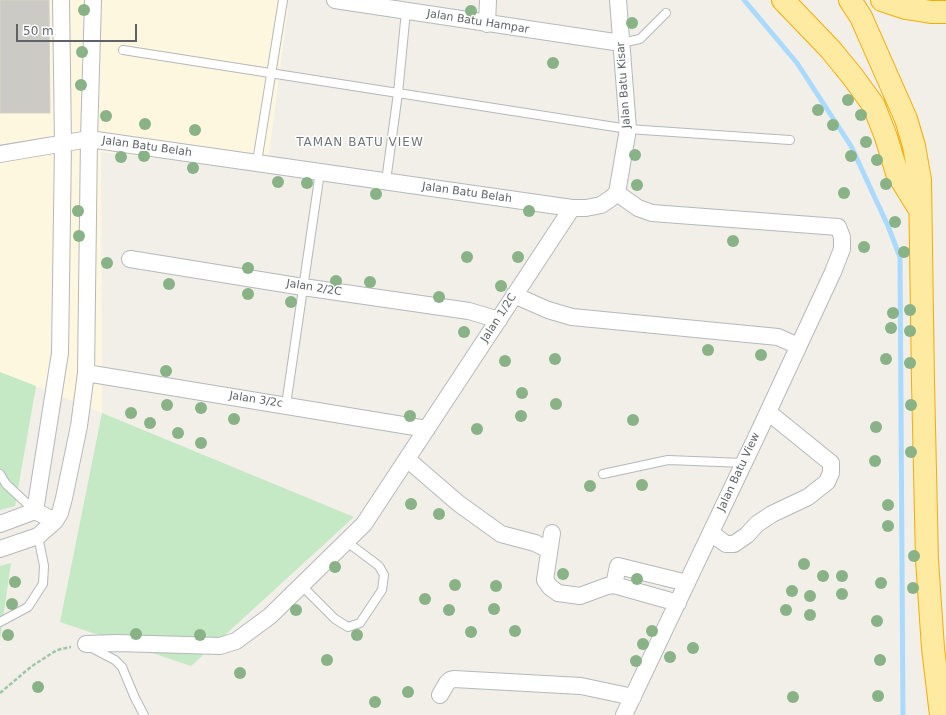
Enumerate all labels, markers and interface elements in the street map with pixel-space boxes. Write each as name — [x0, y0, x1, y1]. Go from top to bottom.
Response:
street label: Jalan Batu Hampar — [426, 7, 530, 37]
scale bar — [18, 16, 139, 42]
text: 50 m — [23, 24, 54, 38]
street label: Jalan Batu Kisar — [614, 41, 634, 129]
street label: Jalan Batu Belah — [101, 134, 193, 160]
district label: TAMAN BATU VIEW — [296, 136, 424, 150]
street label: Jalan Batu Belah — [421, 180, 513, 206]
street label: Jalan 2/2C — [285, 277, 343, 299]
street label: Jalan 1/2C — [478, 291, 520, 345]
street label: Jalan 3/2c — [228, 389, 284, 411]
street label: Jalan Batu View — [715, 431, 763, 513]

